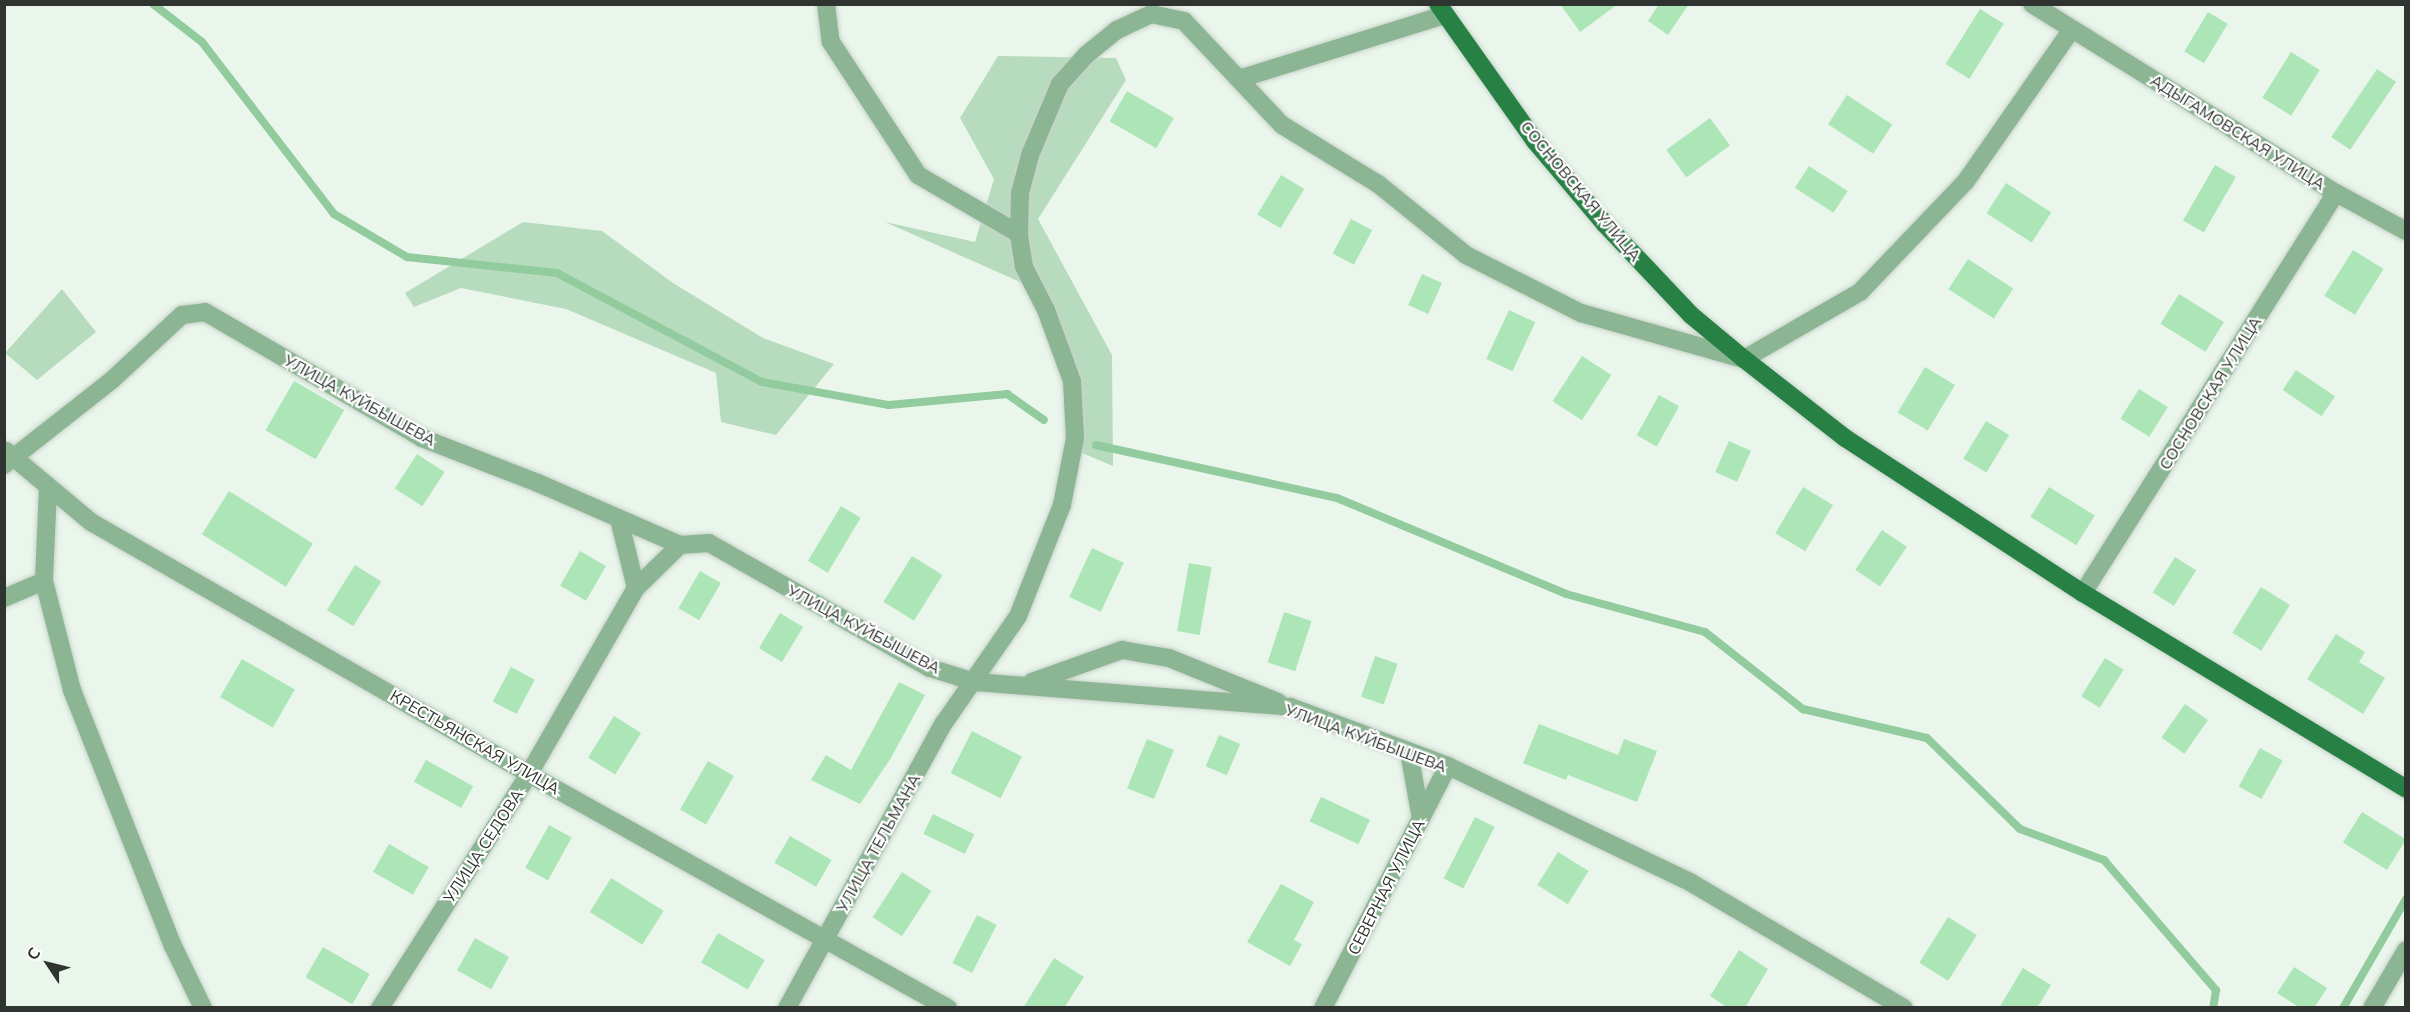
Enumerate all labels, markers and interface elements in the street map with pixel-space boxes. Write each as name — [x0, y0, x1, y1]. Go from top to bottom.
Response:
street label: АДЫГАМОВСКАЯ УЛИЦА — [2147, 70, 2329, 194]
street label: СОСНОВСКАЯ УЛИЦА — [1517, 117, 1645, 265]
street label: СОСНОВСКАЯ УЛИЦА — [2155, 313, 2265, 473]
street label: УЛИЦА КУЙБЫШЕВА — [281, 350, 439, 450]
street label: УЛИЦА КУЙБЫШЕВА — [784, 580, 944, 678]
street label: КРЕСТЬЯНСКАЯ УЛИЦА — [387, 686, 563, 798]
street label: УЛИЦА КУЙБЫШЕВА — [1283, 700, 1449, 776]
street label: УЛИЦА ТЕЛЬМАНА — [832, 770, 924, 916]
street label: УЛИЦА СЕДОВА — [439, 786, 527, 906]
street label: СЕВЕРНАЯ УЛИЦА — [1343, 816, 1429, 958]
north arrow — [18, 934, 78, 994]
text: С — [22, 943, 45, 964]

